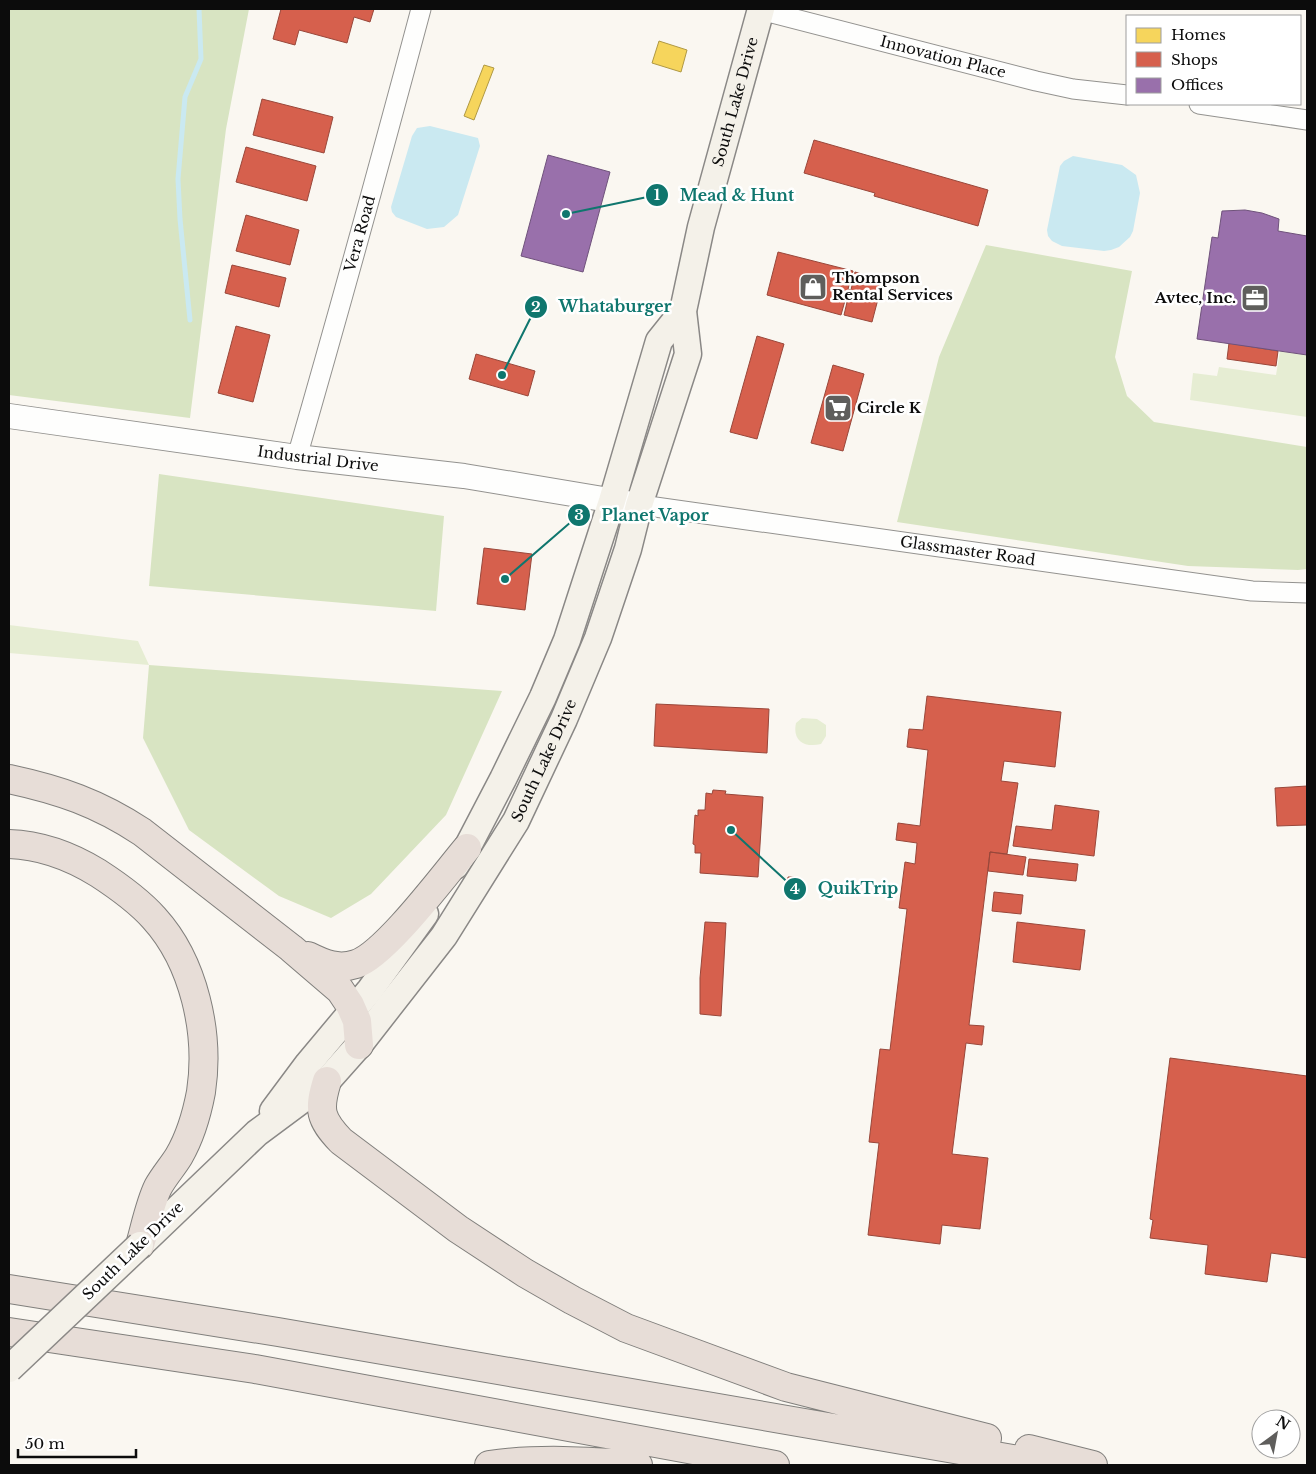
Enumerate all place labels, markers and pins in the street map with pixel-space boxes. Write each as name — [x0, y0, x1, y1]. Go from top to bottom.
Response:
callout: Mead & Hunt — [645, 180, 804, 211]
place label: Thompson Rental Services — [832, 268, 953, 304]
shop icon: Thompson Rental Services — [798, 272, 828, 302]
office icon: Avtec, Inc. — [1240, 283, 1270, 313]
place label: Avtec, Inc. — [1154, 288, 1236, 307]
callout: Whataburger — [524, 291, 682, 322]
supermarket icon: Circle K — [823, 393, 853, 423]
place label: Circle K — [857, 398, 922, 417]
callout: Planet Vapor — [566, 499, 719, 530]
callout: QuikTrip — [783, 873, 908, 904]

